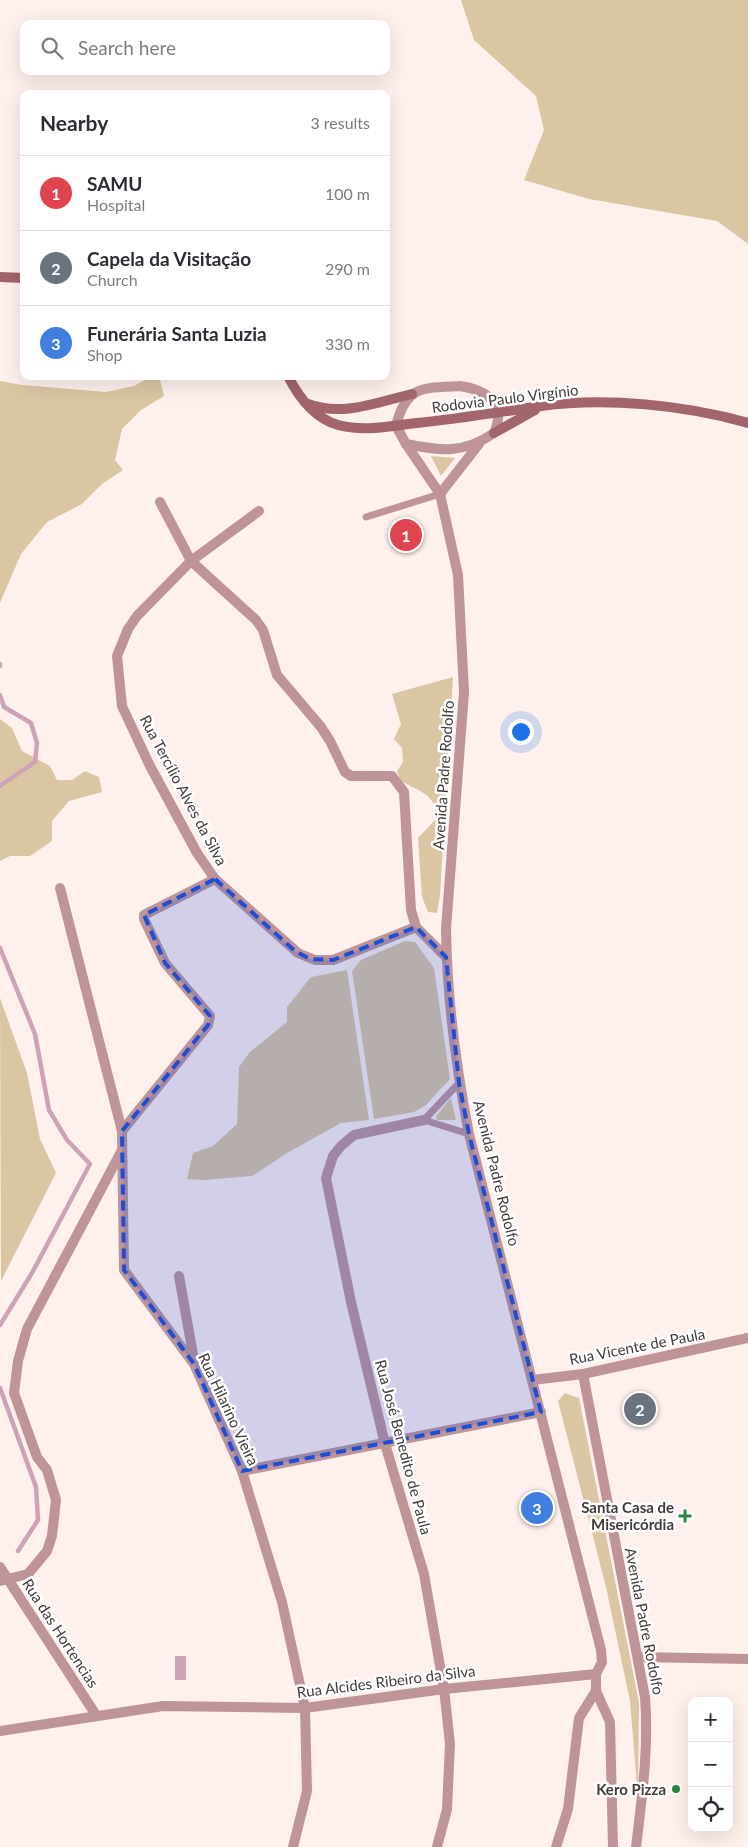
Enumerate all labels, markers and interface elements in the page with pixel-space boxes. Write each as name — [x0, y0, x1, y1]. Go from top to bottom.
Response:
search box — [20, 20, 390, 75]
icon: search — [38, 34, 66, 62]
text: Search here — [78, 36, 176, 59]
text: Nearby — [40, 110, 108, 135]
text: 3 results — [310, 113, 370, 132]
text: SAMU — [87, 172, 142, 195]
text: 1 — [51, 184, 61, 203]
text: 100 m — [325, 184, 370, 203]
text: Hospital — [87, 195, 145, 214]
text: Capela da Visitação — [87, 247, 251, 270]
text: 2 — [51, 259, 61, 278]
text: 290 m — [325, 259, 370, 278]
text: Church — [87, 270, 138, 289]
text: Funerária Santa Luzia — [87, 322, 267, 345]
text: 3 — [51, 334, 61, 353]
text: 330 m — [325, 334, 370, 353]
text: Shop — [87, 345, 123, 364]
street label: Rodovia Paulo Virgínio — [431, 380, 579, 416]
pin: 1 — [390, 516, 422, 554]
street label: Avenida Padre Rodolfo — [429, 700, 457, 850]
street label: Rua Tercílio Alves da Silva — [137, 712, 231, 868]
your location — [508, 719, 534, 745]
street label: Avenida Padre Rodolfo — [470, 1098, 524, 1248]
street label: Rua Vicente de Paula — [568, 1324, 706, 1368]
street label: Rua Hilarino Vieira — [195, 1350, 263, 1468]
street label: Rua José Benedito de Paula — [372, 1358, 436, 1536]
pin: 2 — [624, 1390, 656, 1428]
pin: 3 — [521, 1489, 553, 1527]
place label: Santa Casa de Misericórdia — [581, 1498, 674, 1533]
marker: Santa Casa de Misericórdia — [678, 1509, 692, 1523]
street label: Avenida Padre Rodolfo — [622, 1546, 668, 1696]
street label: Rua das Hortencias — [19, 1575, 103, 1691]
street label: Rua Alcides Ribeiro da Silva — [296, 1661, 476, 1701]
map controls — [688, 1697, 733, 1832]
button: + — [688, 1697, 733, 1742]
button: − — [688, 1742, 733, 1787]
place label: Kero Pizza — [596, 1780, 666, 1798]
marker: Kero Pizza — [670, 1783, 682, 1795]
button: locate — [688, 1787, 733, 1832]

